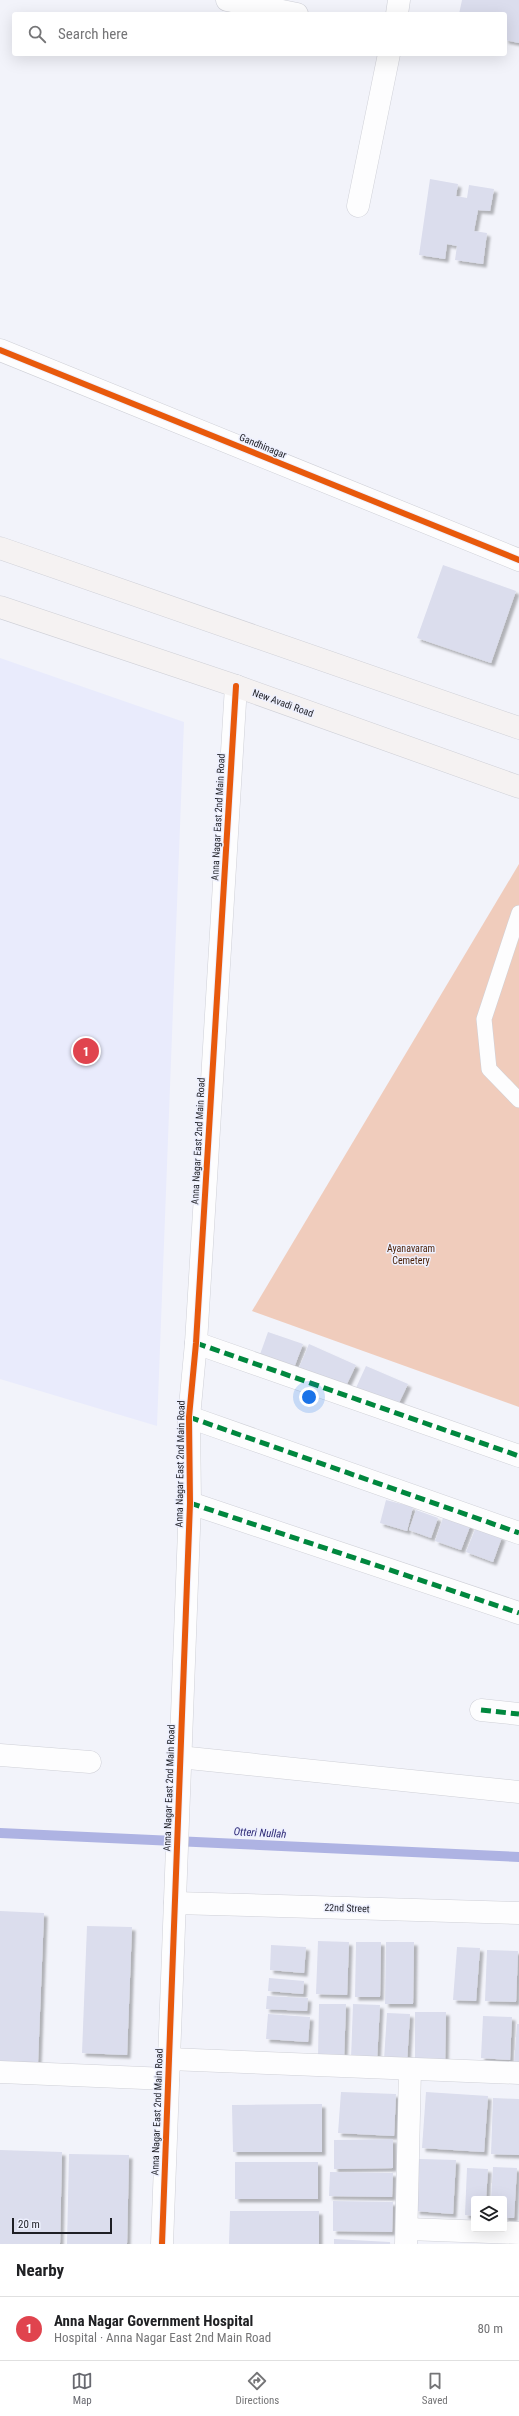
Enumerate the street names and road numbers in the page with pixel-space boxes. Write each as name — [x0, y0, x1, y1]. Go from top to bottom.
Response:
street label: Gandhinagar — [238, 432, 288, 460]
street label: New Avadi Road — [251, 687, 315, 719]
street label: Anna Nagar East 2nd Main Road — [209, 753, 227, 881]
street label: Anna Nagar East 2nd Main Road — [189, 1077, 207, 1205]
street label: Anna Nagar East 2nd Main Road — [173, 1400, 187, 1528]
street label: Anna Nagar East 2nd Main Road — [161, 1724, 177, 1852]
street label: 22nd Street — [324, 1902, 370, 1914]
street label: Anna Nagar East 2nd Main Road — [149, 2048, 165, 2176]

